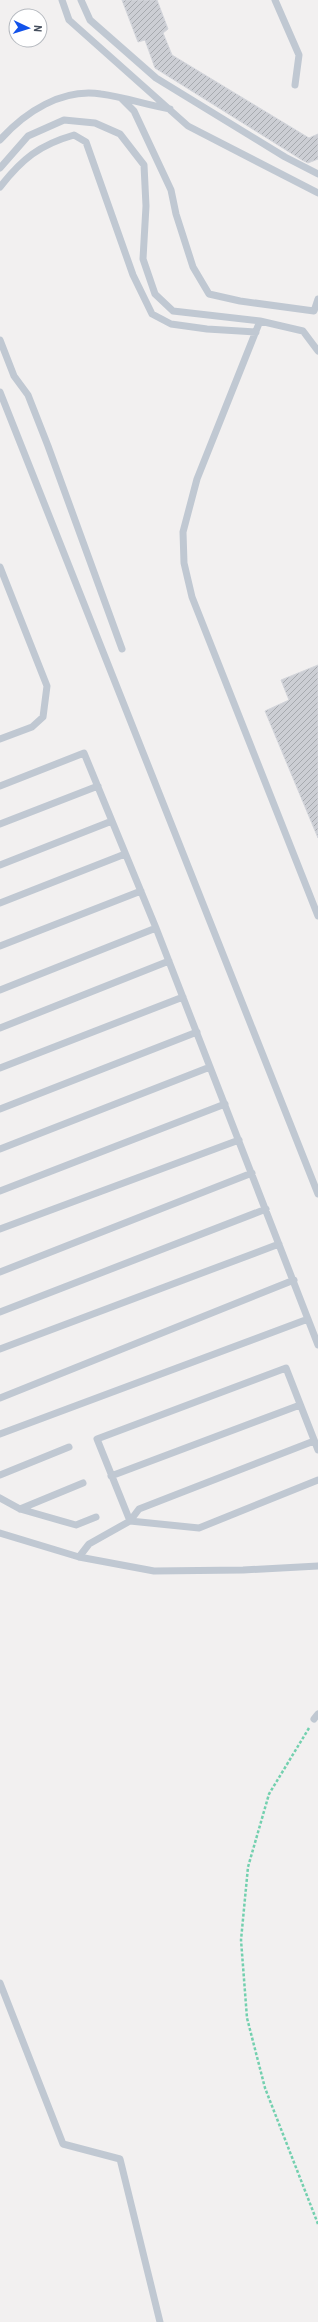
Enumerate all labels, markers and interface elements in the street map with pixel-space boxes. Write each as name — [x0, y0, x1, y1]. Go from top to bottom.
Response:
north arrow — [8, 8, 48, 48]
text: N — [31, 25, 44, 33]

